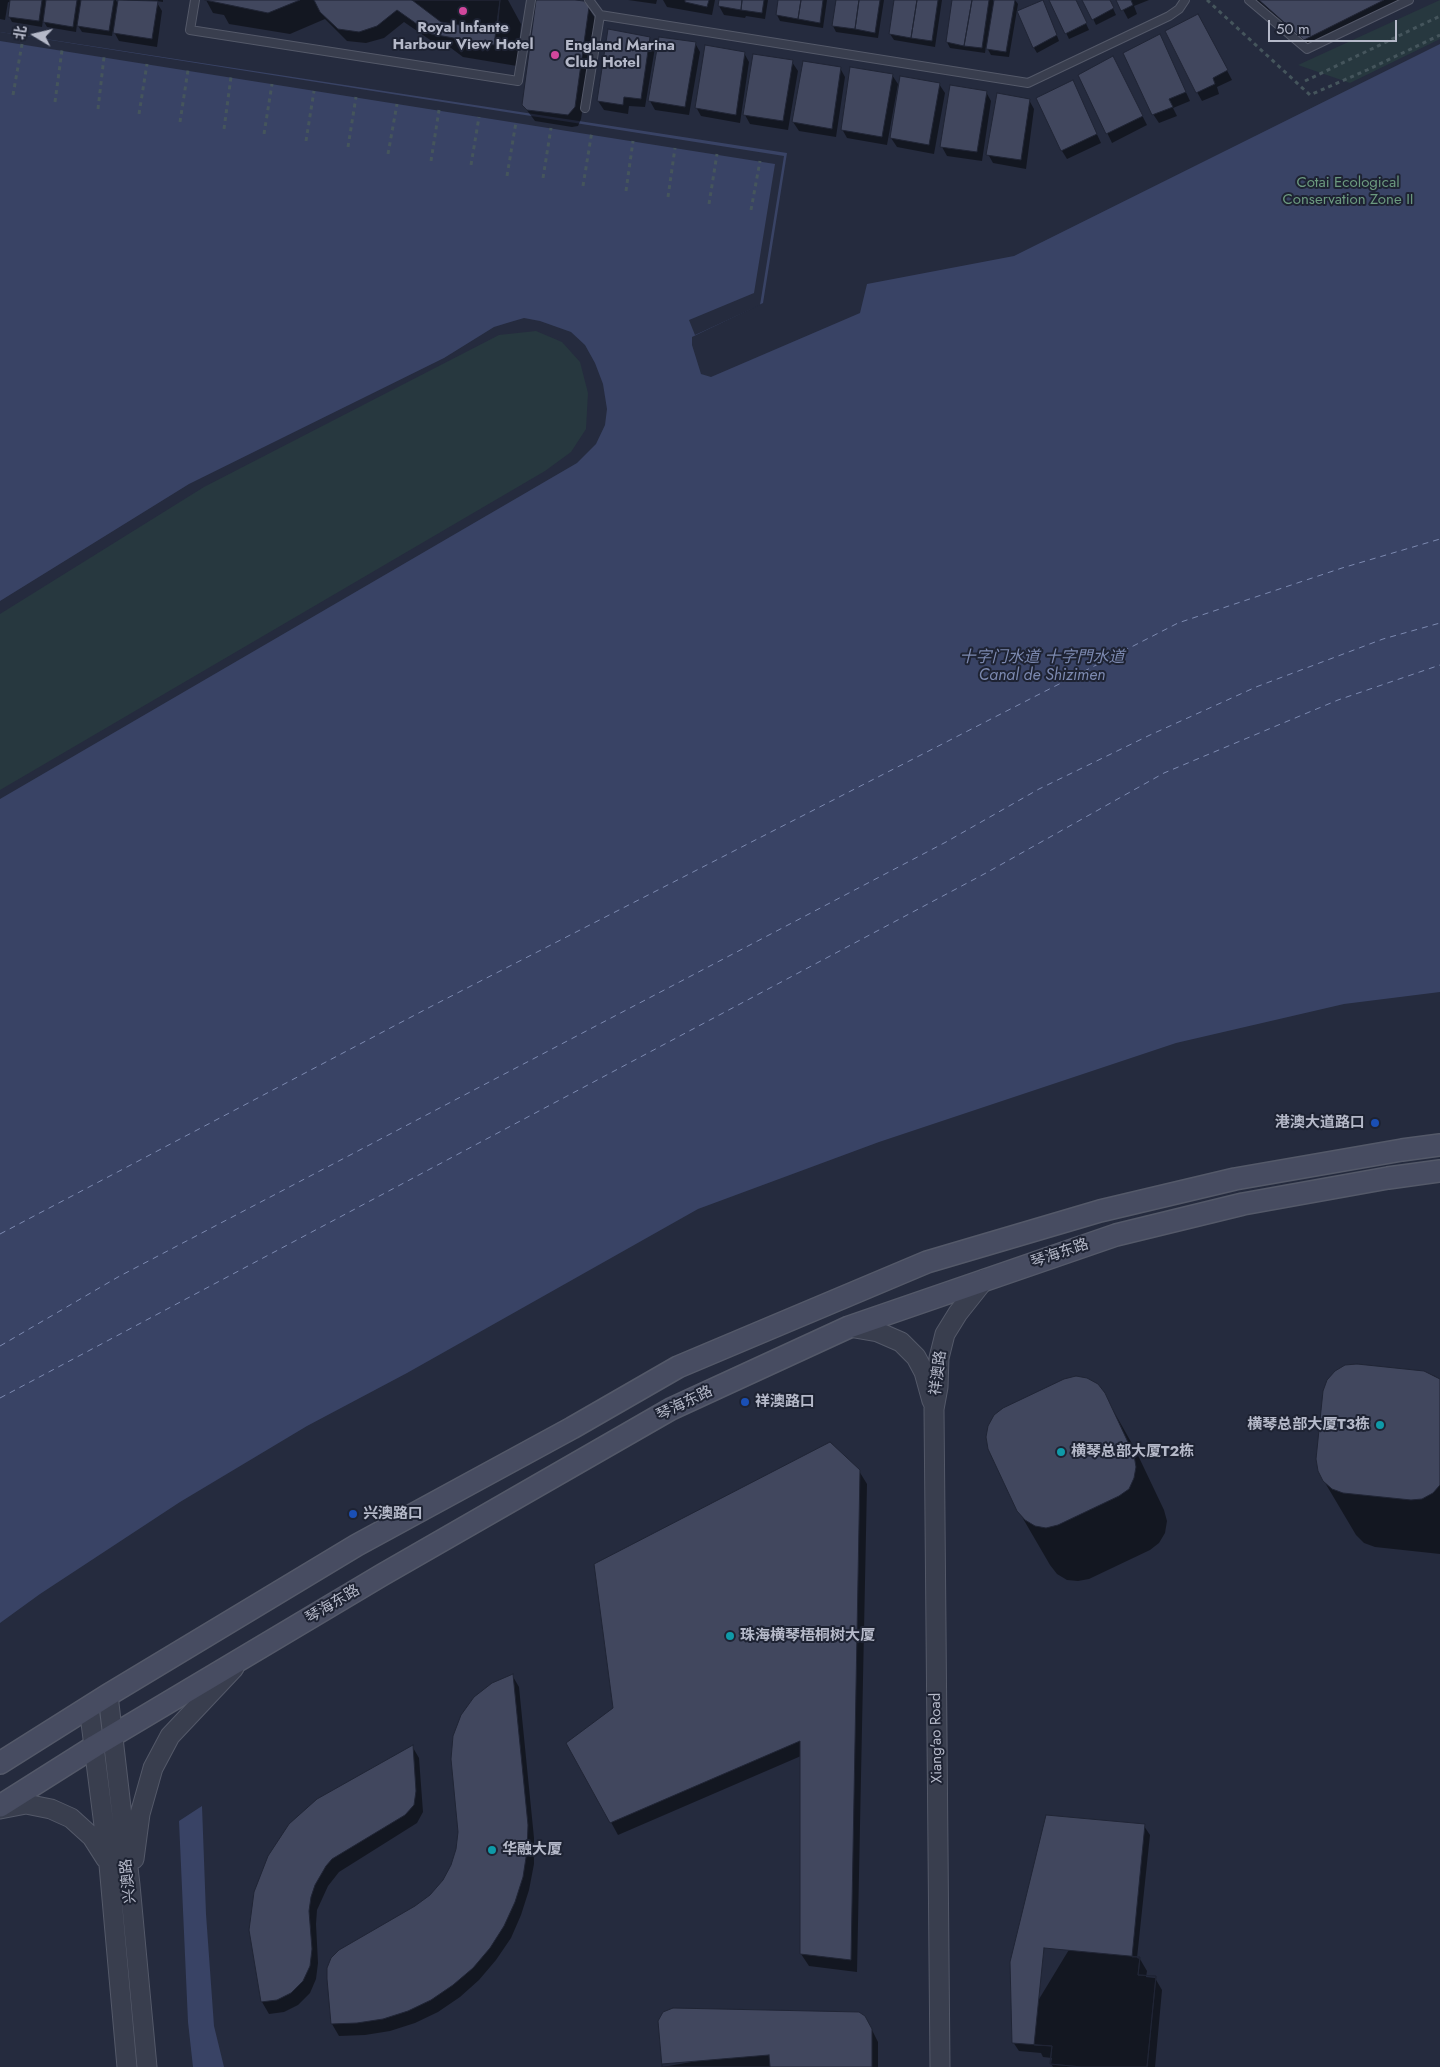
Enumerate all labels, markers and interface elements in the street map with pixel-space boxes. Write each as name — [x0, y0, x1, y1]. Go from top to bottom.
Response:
marker: Royal Infante Harbour View Hotel — [457, 5, 469, 17]
north arrow — [10, 10, 60, 60]
scale bar — [1270, 10, 1399, 42]
text: 50 m — [1276, 18, 1310, 40]
place label: Royal Infante Harbour View Hotel — [393, 19, 533, 54]
text: 北 — [9, 24, 31, 41]
place label: England Marina Club Hotel — [565, 37, 675, 72]
marker: England Marina Club Hotel — [549, 49, 561, 61]
park label: Cotai Ecological Conservation Zone II — [1283, 174, 1413, 209]
water label: 十字门水道 十字門水道 Canal de Shizimen — [960, 648, 1124, 686]
place label: 港澳大道路口 — [1275, 1114, 1365, 1132]
marker: 港澳大道路口 — [1369, 1117, 1381, 1129]
street label: 琴海东路 — [1029, 1236, 1091, 1272]
street label: 祥澳路 — [927, 1350, 951, 1396]
street label: 琴海东路 — [654, 1383, 716, 1425]
place label: 祥澳路口 — [755, 1393, 815, 1411]
marker: 祥澳路口 — [739, 1396, 751, 1408]
place label: 横琴总部大厦T3栋 — [1247, 1416, 1370, 1434]
marker: 横琴总部大厦T3栋 — [1374, 1419, 1386, 1431]
place label: 横琴总部大厦T2栋 — [1071, 1443, 1194, 1461]
marker: 横琴总部大厦T2栋 — [1055, 1446, 1067, 1458]
place label: 兴澳路口 — [363, 1505, 423, 1523]
marker: 兴澳路口 — [347, 1508, 359, 1520]
street label: 琴海东路 — [303, 1582, 363, 1628]
place label: 珠海横琴梧桐树大厦 — [740, 1627, 875, 1645]
marker: 珠海横琴梧桐树大厦 — [724, 1630, 736, 1642]
street label: Xiang'ao Road — [927, 1693, 947, 1783]
place label: 华融大厦 — [502, 1841, 562, 1859]
marker: 华融大厦 — [486, 1844, 498, 1856]
street label: 兴澳路 — [118, 1858, 140, 1904]

